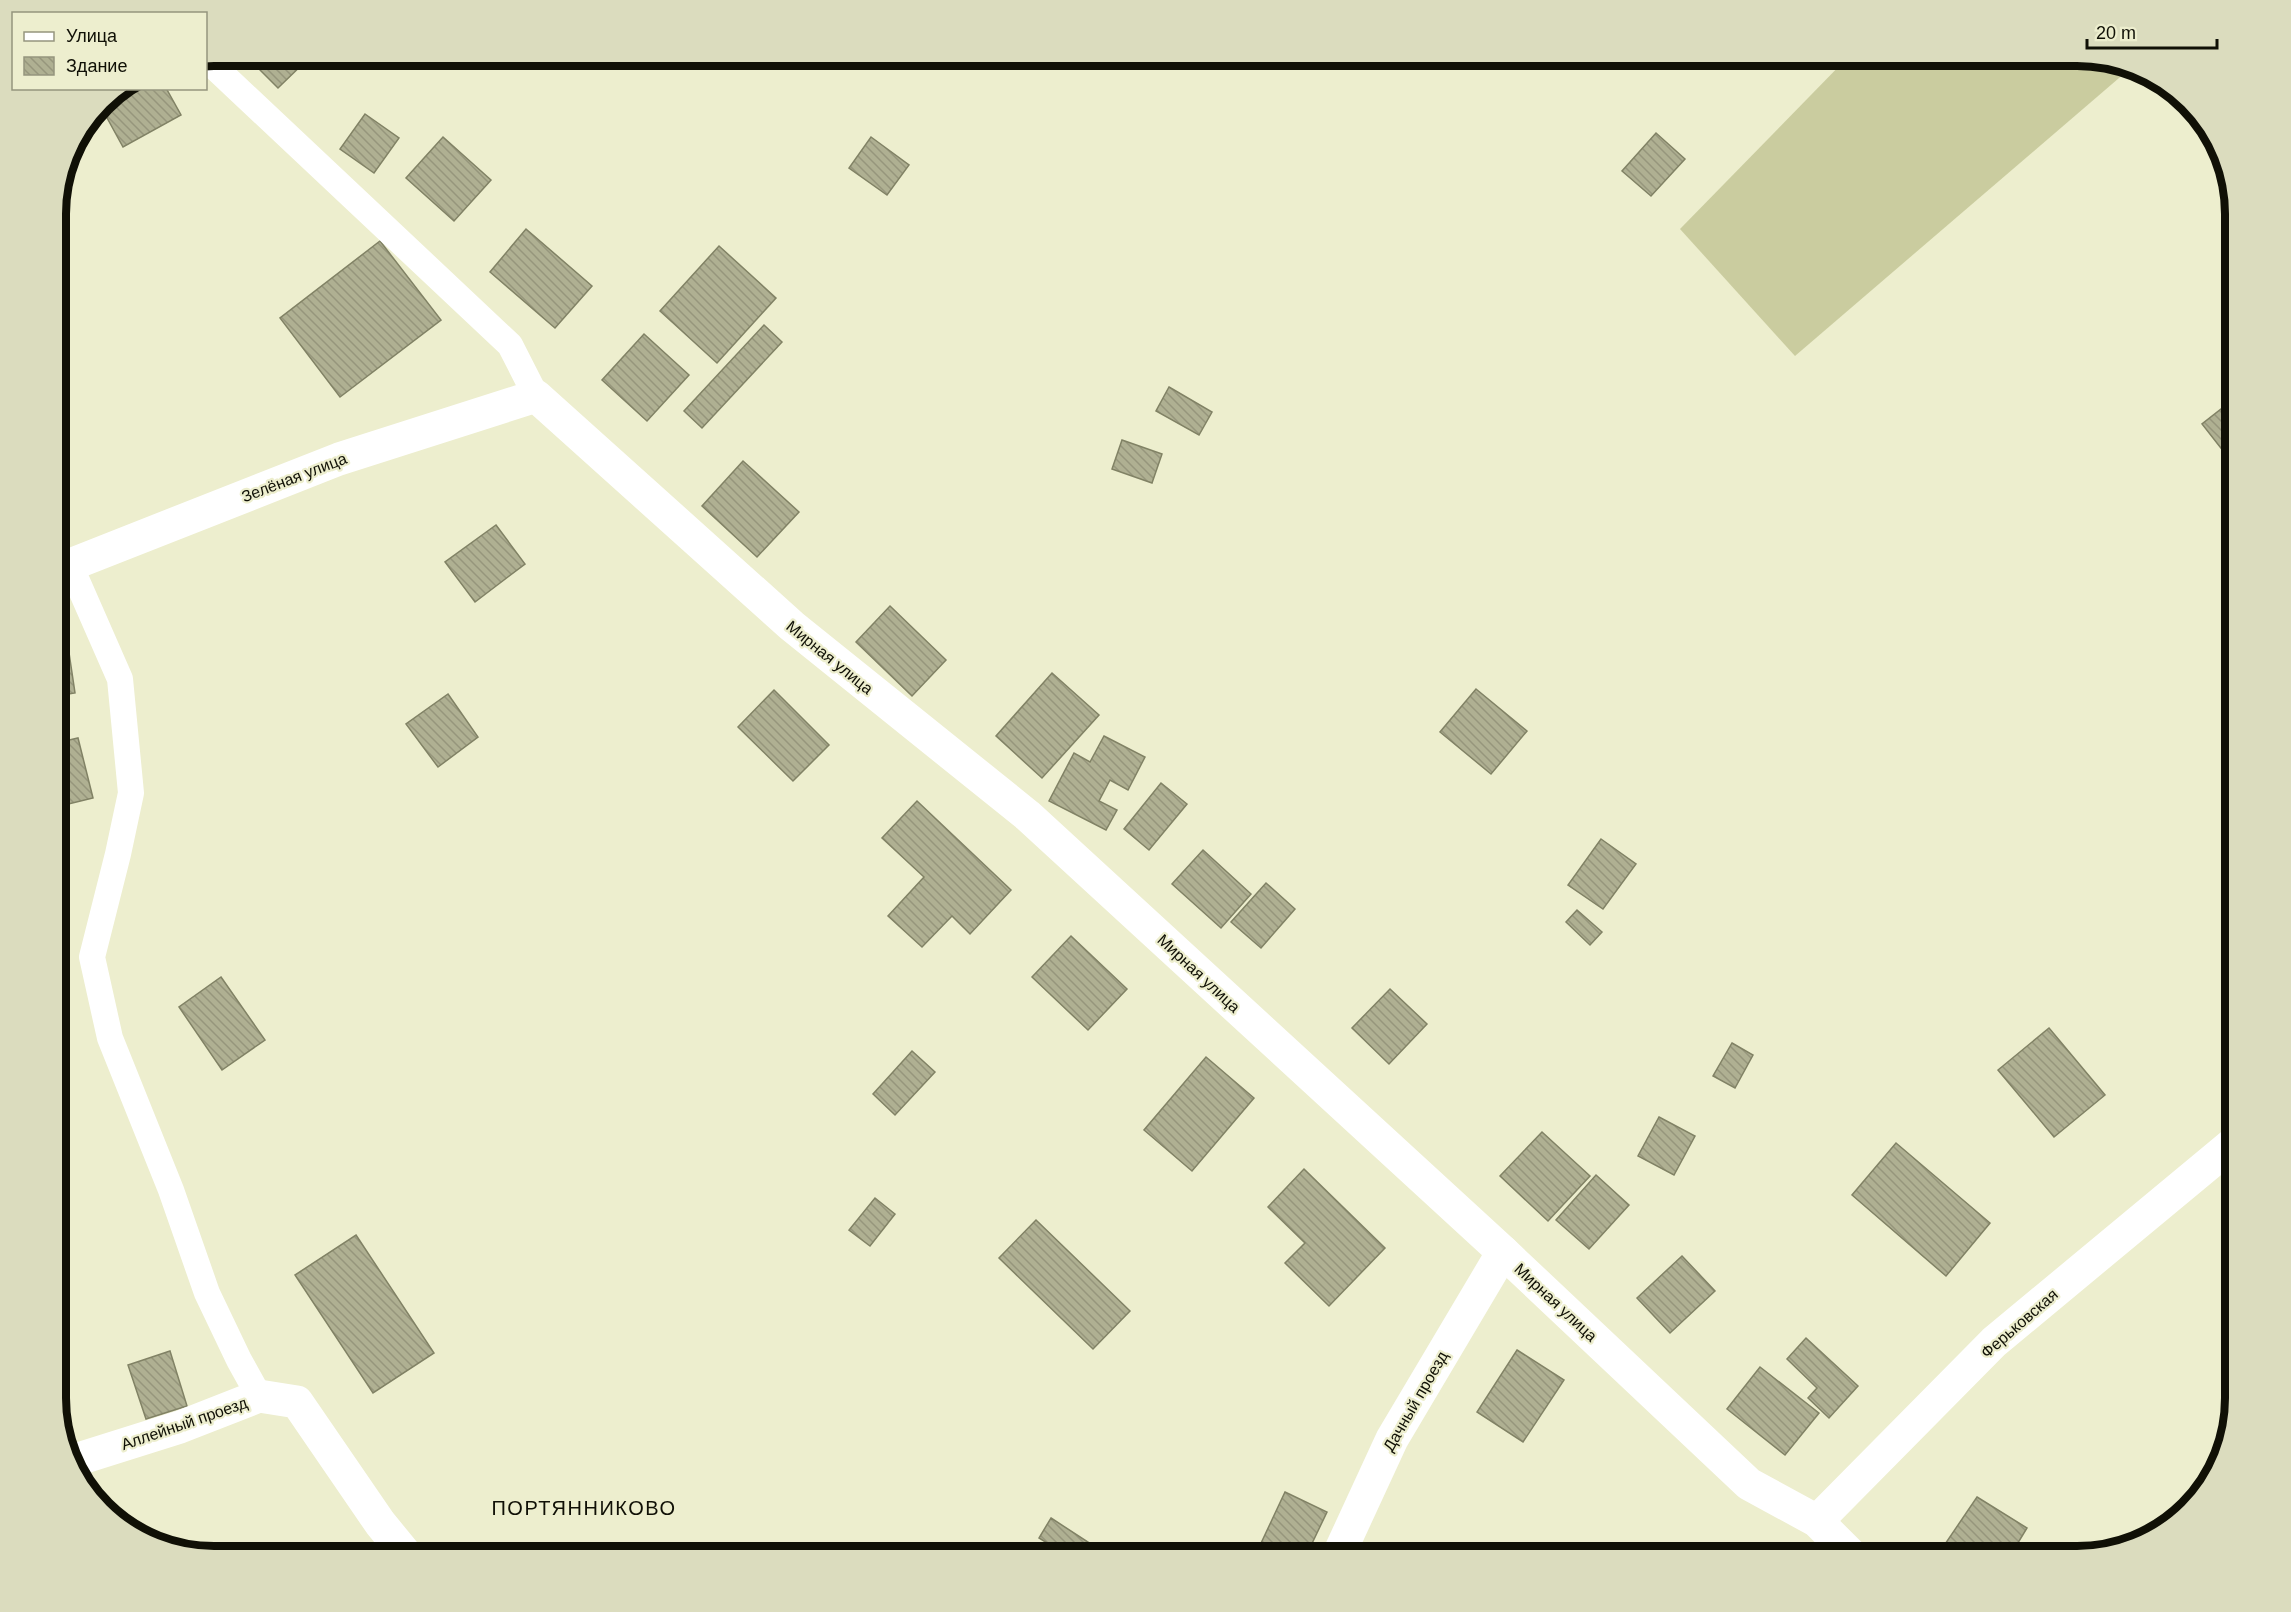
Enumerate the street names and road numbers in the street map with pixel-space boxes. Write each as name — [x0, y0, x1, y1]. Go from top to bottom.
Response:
street label: Зелёная улица — [239, 450, 349, 505]
street label: Мирная улица — [783, 617, 876, 697]
street label: Мирная улица — [1154, 931, 1243, 1016]
street label: Мирная улица — [1511, 1260, 1600, 1345]
street label: Ферьковская — [1978, 1286, 2061, 1361]
street label: Дачный проезд — [1380, 1348, 1451, 1454]
street label: Аллейный проезд — [119, 1394, 250, 1453]

